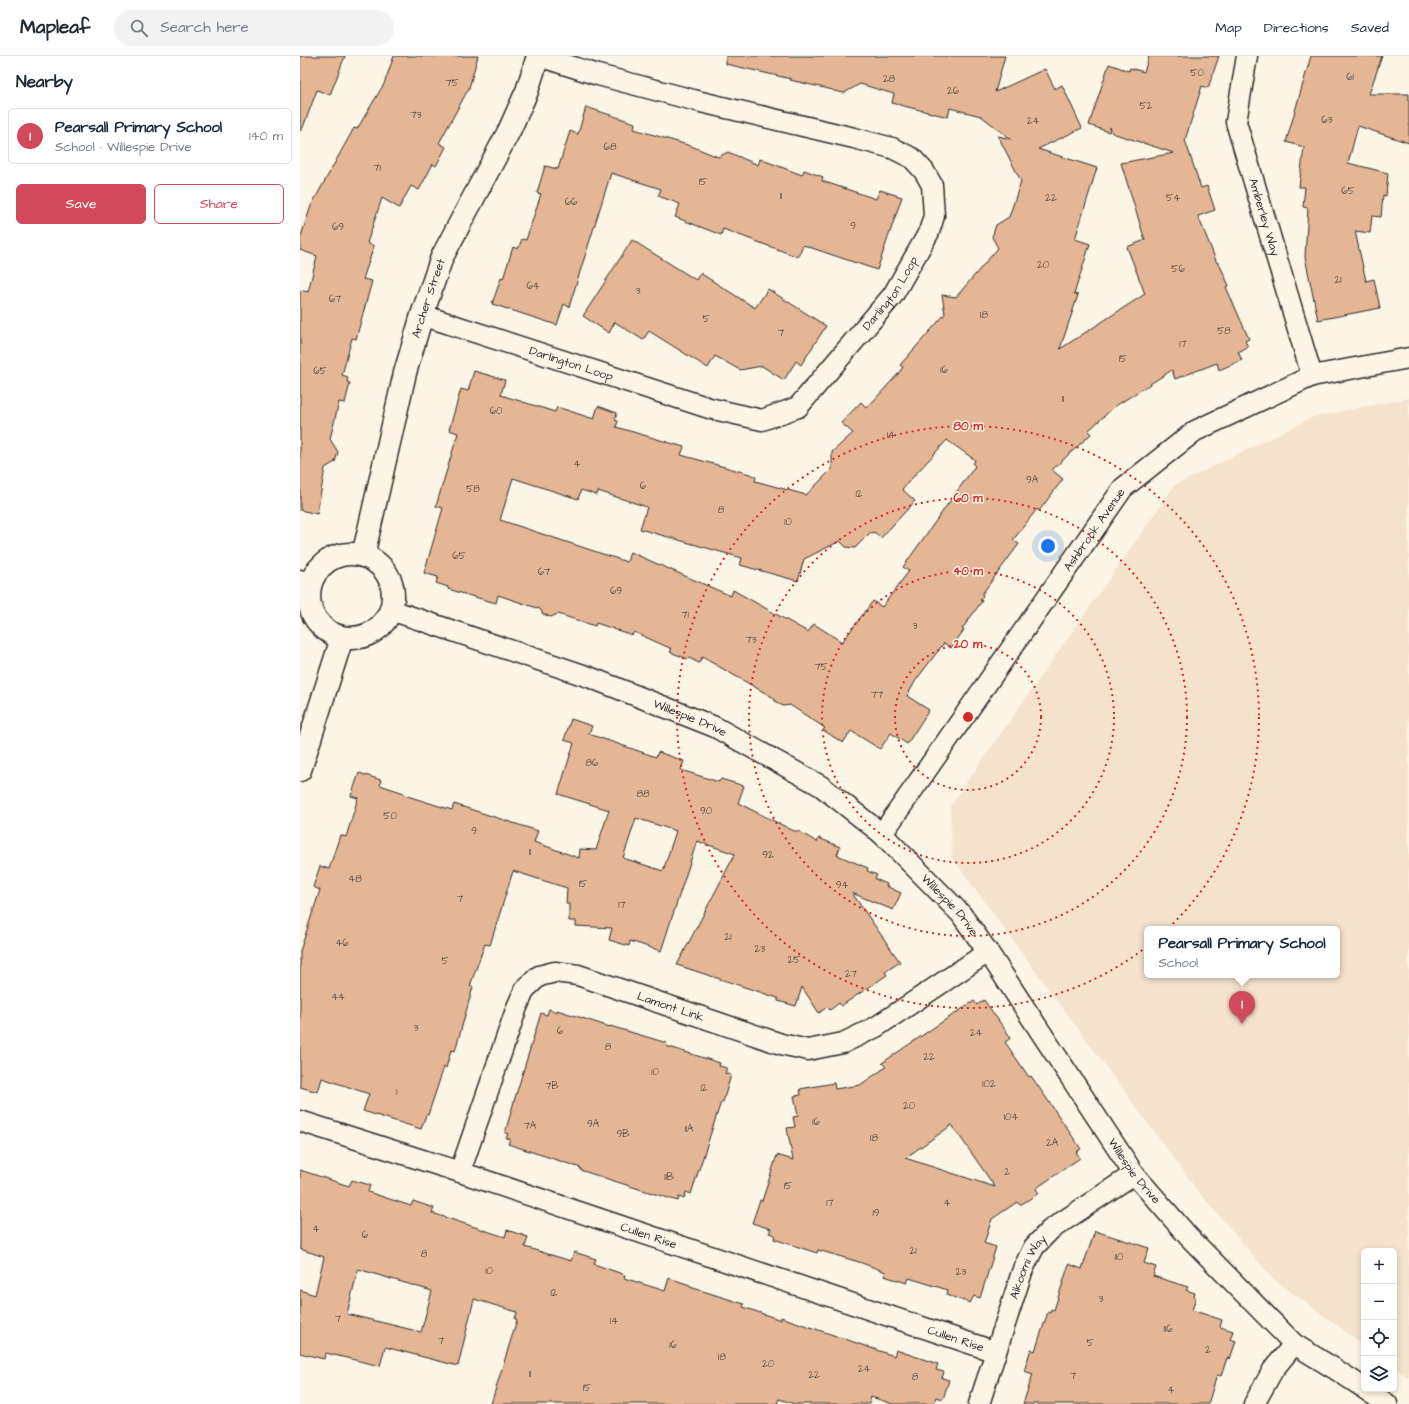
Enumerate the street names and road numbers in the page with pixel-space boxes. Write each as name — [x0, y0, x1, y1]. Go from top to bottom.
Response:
street label: Amberley Way — [1245, 176, 1284, 259]
street label: Darlington Loop — [858, 253, 922, 334]
street label: Archer Street — [407, 256, 449, 340]
street label: Darlington Loop — [527, 342, 616, 385]
street label: Ashbrook Avenue — [1059, 484, 1129, 575]
street label: Willespie Drive — [651, 695, 731, 741]
street label: Willespie Drive — [918, 870, 983, 940]
street label: Lamont Link — [635, 987, 707, 1026]
street label: Willespie Drive — [1104, 1135, 1165, 1208]
street label: Cullen Rise — [618, 1218, 680, 1253]
street label: Alkoomi Way — [1005, 1230, 1051, 1301]
street label: Cullen Rise — [925, 1321, 987, 1356]

